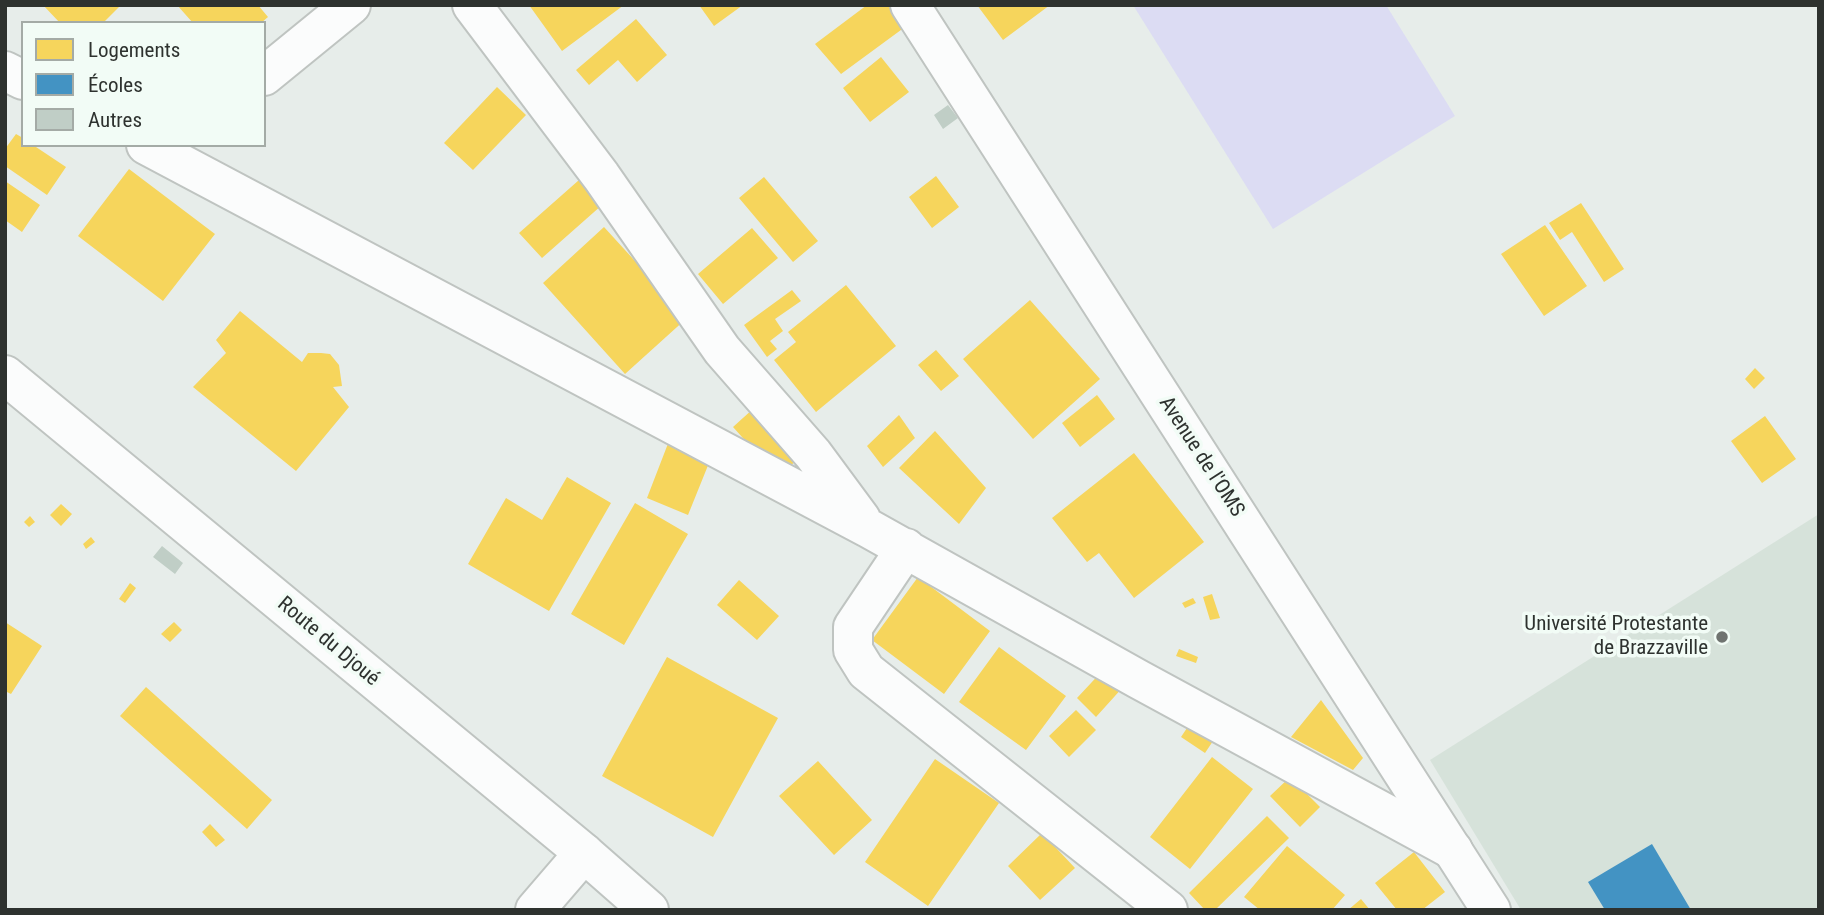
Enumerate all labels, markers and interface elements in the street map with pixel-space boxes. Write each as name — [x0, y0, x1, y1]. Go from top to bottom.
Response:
legend — [21, 21, 266, 147]
text: Logements — [88, 38, 180, 62]
text: Écoles — [88, 73, 143, 97]
text: Autres — [88, 108, 142, 132]
street label: Avenue de l'OMS — [1153, 392, 1249, 522]
street label: Route du Djoué — [272, 592, 384, 692]
place label: Université Protestante de Brazzaville — [1524, 612, 1708, 662]
marker: Université Protestante de Brazzaville — [1714, 629, 1730, 645]

